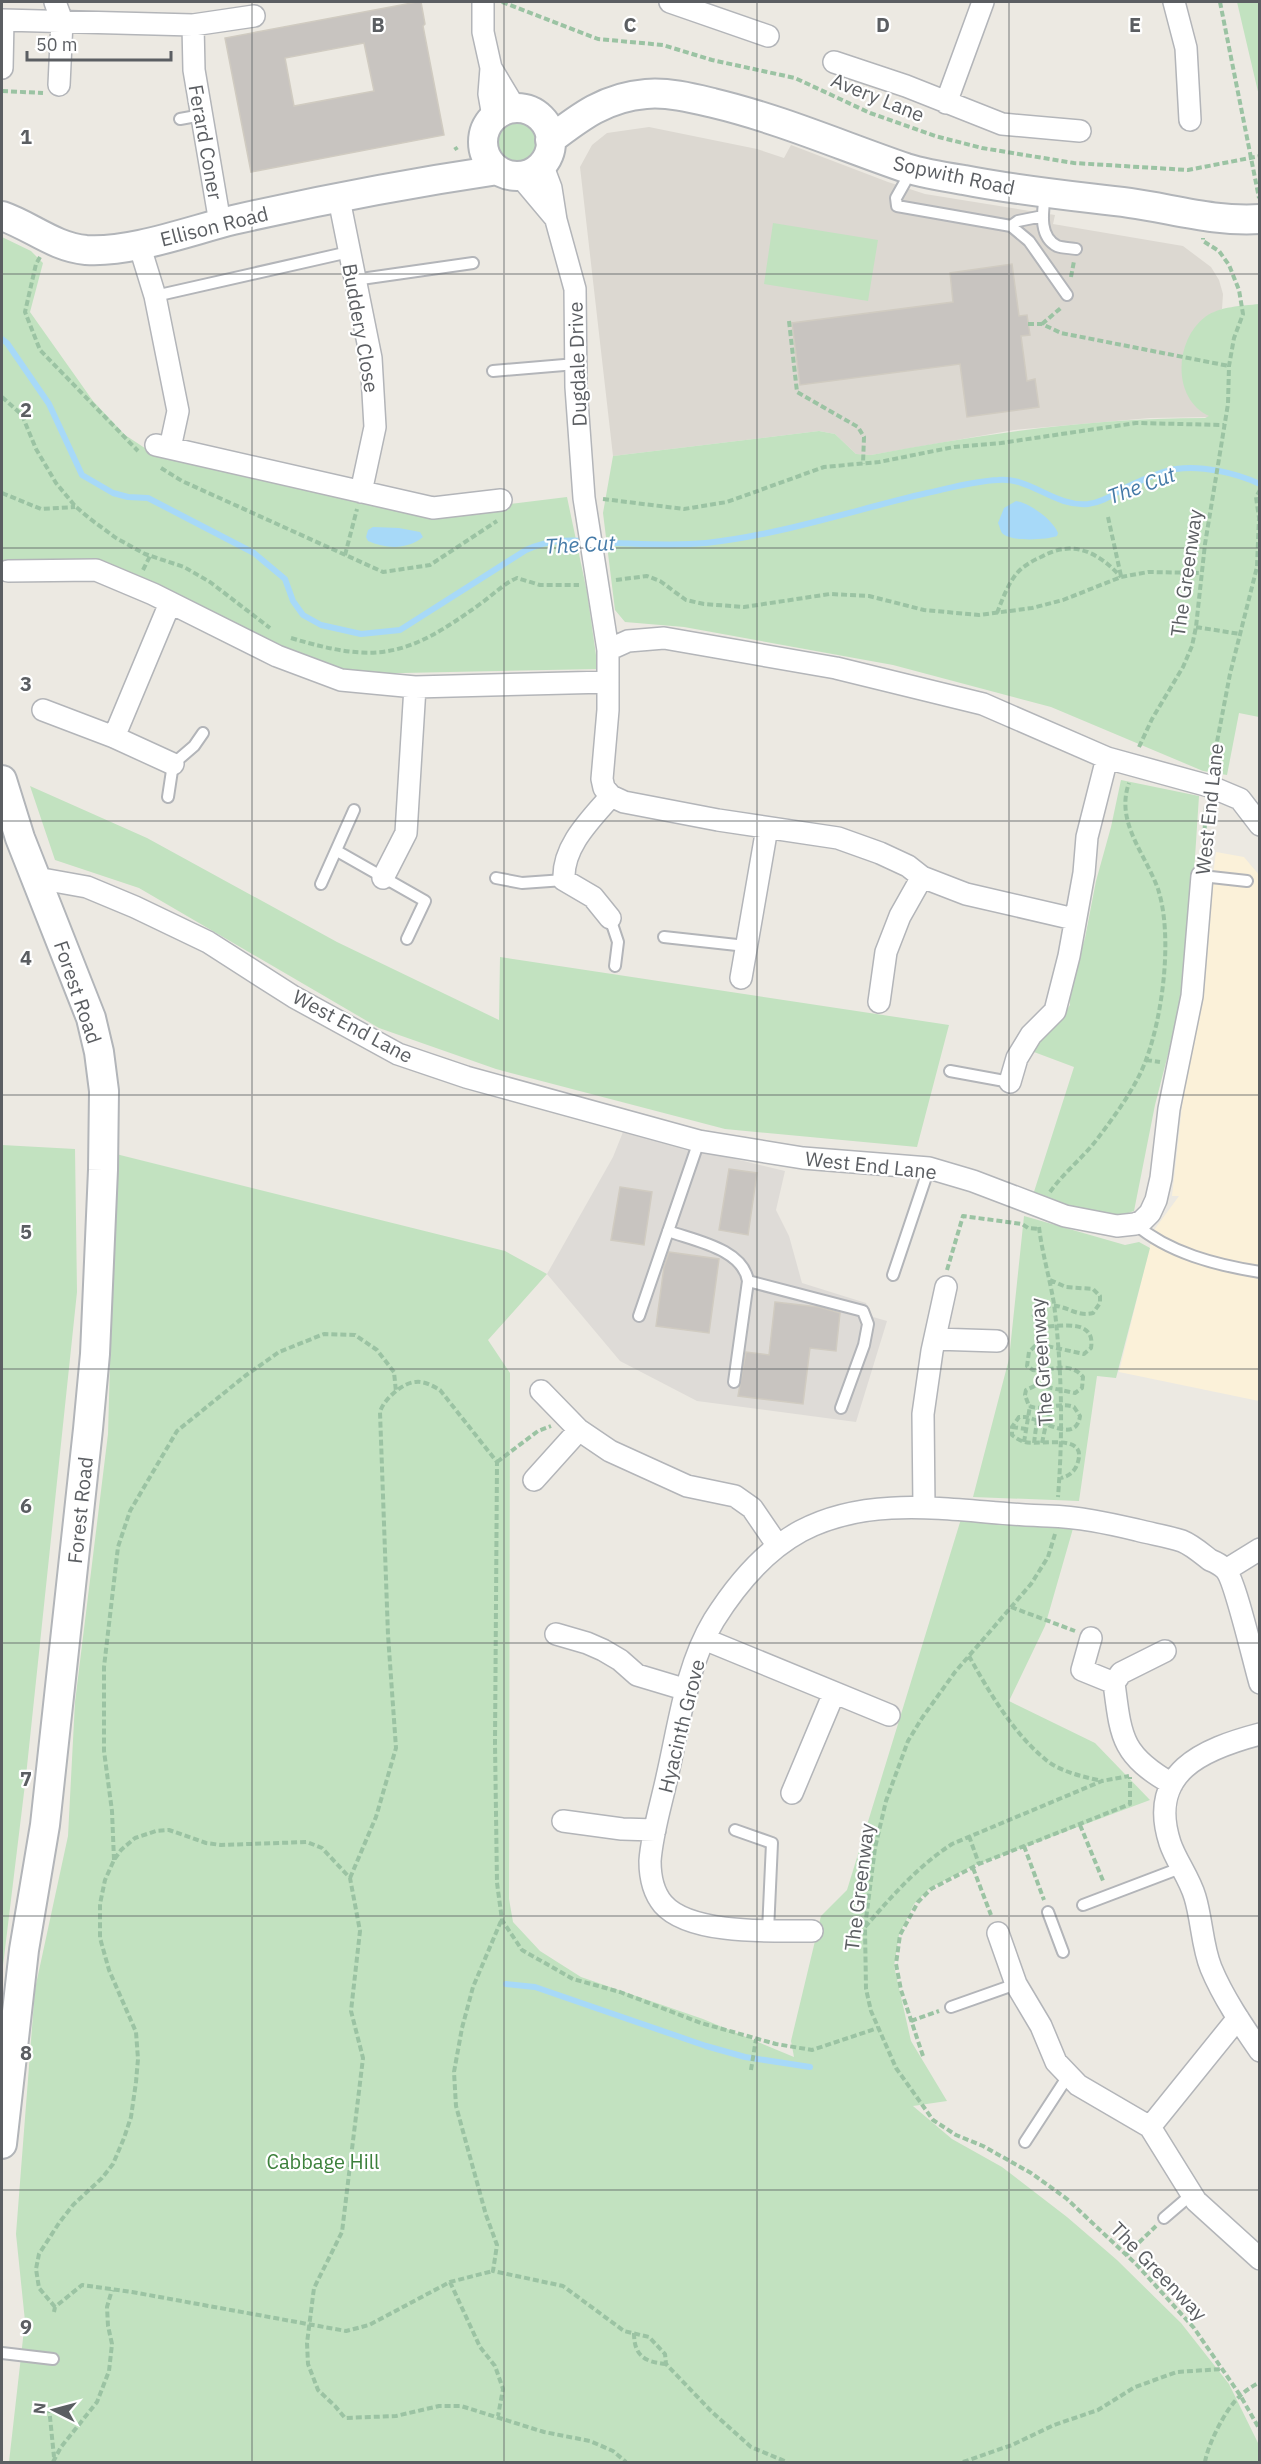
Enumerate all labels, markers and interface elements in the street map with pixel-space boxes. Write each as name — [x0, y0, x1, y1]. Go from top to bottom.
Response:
text: B — [371, 11, 385, 38]
text: C — [623, 11, 637, 38]
text: D — [876, 11, 890, 38]
text: E — [1129, 11, 1141, 38]
scale bar — [27, 24, 171, 62]
text: 50 m — [36, 33, 78, 56]
street label: Avery Lane — [827, 66, 929, 128]
street label: Ferard Coner — [183, 82, 229, 202]
text: 1 — [20, 123, 32, 150]
street label: Sopwith Road — [891, 149, 1017, 201]
street label: Ellison Road — [157, 200, 271, 252]
street label: Buddery Close — [336, 261, 386, 395]
street label: Dugdale Drive — [561, 301, 593, 427]
text: 2 — [20, 396, 32, 423]
water label: The Cut — [1103, 459, 1180, 510]
street label: The Greenway — [1164, 507, 1208, 639]
water label: The Cut — [544, 528, 617, 560]
text: 3 — [20, 670, 32, 697]
street label: West End Lane — [1189, 742, 1229, 876]
street label: Forest Road — [48, 937, 108, 1047]
text: 4 — [20, 944, 32, 971]
street label: West End Lane — [288, 983, 418, 1069]
street label: West End Lane — [804, 1145, 938, 1185]
text: 5 — [20, 1218, 32, 1245]
street label: The Greenway — [1023, 1297, 1059, 1427]
street label: Forest Road — [61, 1455, 99, 1565]
text: 6 — [20, 1492, 32, 1519]
street label: Hyacinth Grove — [651, 1656, 711, 1796]
text: 7 — [20, 1765, 32, 1792]
street label: The Greenway — [838, 1822, 880, 1952]
text: 8 — [20, 2039, 32, 2066]
park label: Cabbage Hill — [266, 2148, 380, 2175]
street label: The Greenway — [1105, 2215, 1213, 2327]
text: 9 — [20, 2313, 32, 2340]
north arrow — [24, 2380, 84, 2440]
text: N — [29, 2402, 50, 2415]

